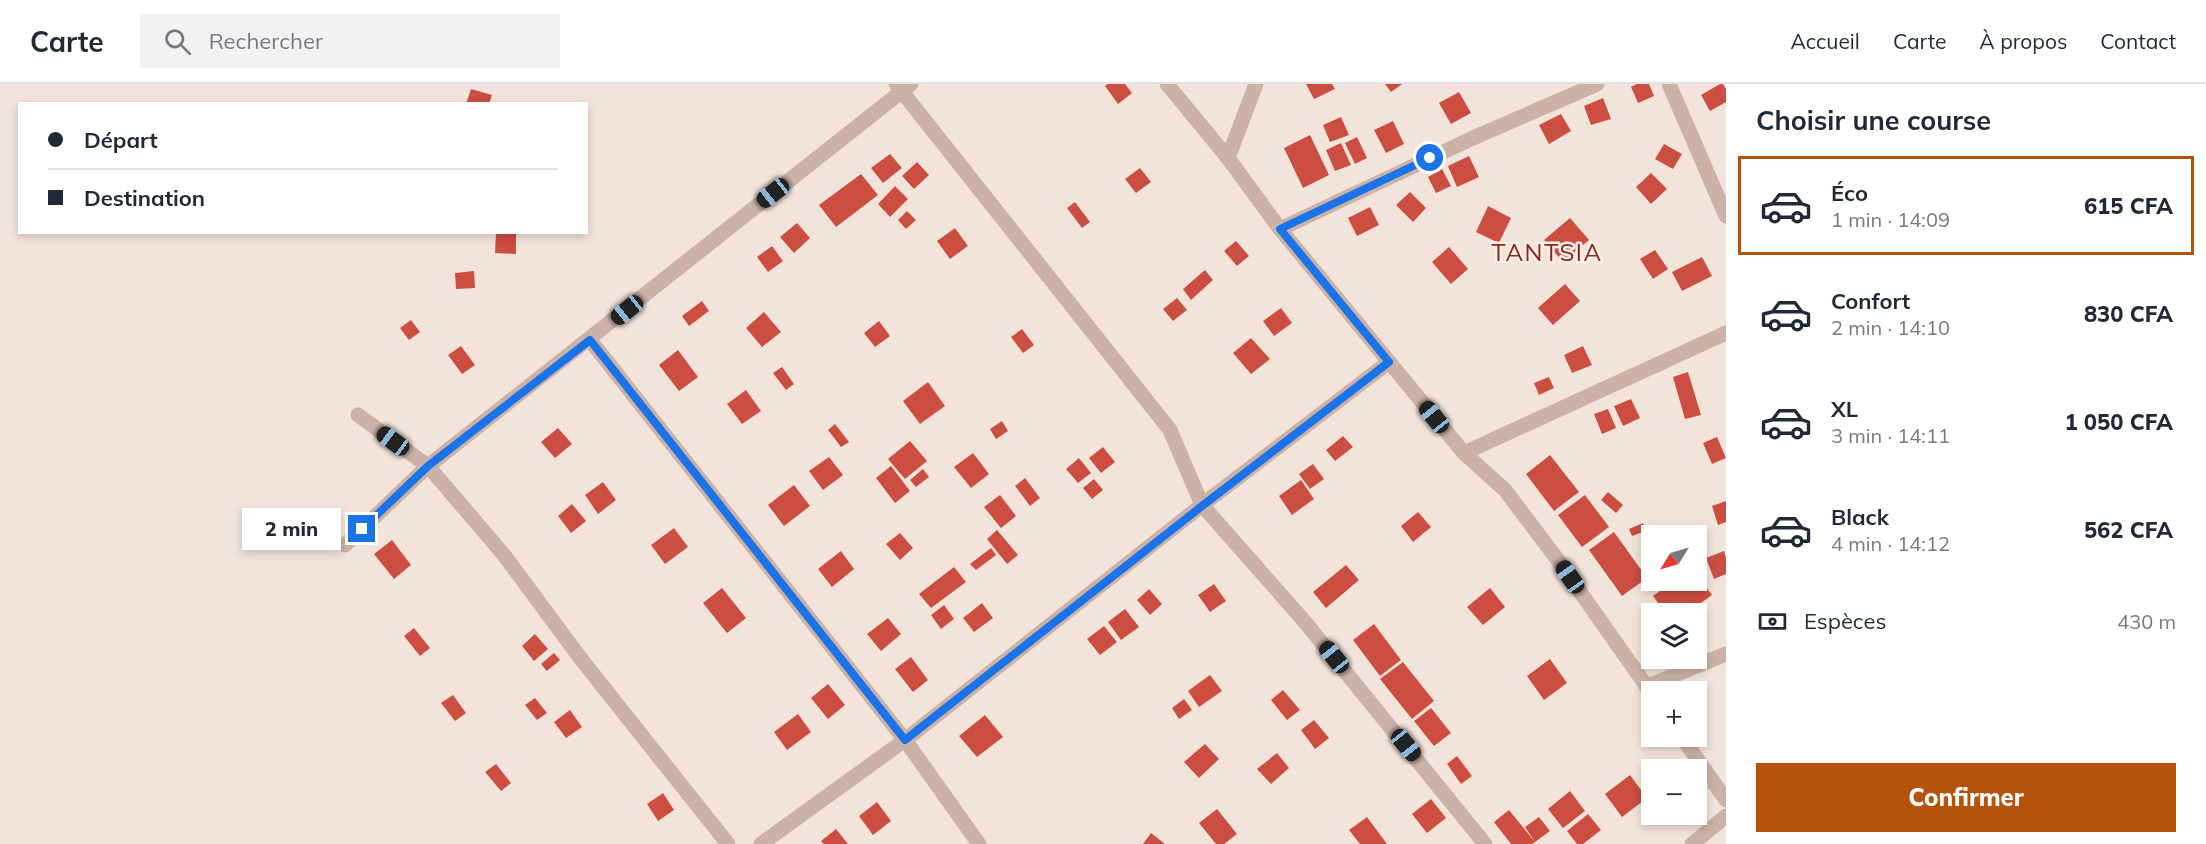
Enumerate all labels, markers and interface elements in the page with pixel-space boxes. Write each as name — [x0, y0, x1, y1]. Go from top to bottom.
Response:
search box — [140, 14, 560, 68]
text: Carte — [30, 24, 104, 59]
icon: search — [161, 25, 194, 58]
text: Rechercher — [209, 27, 323, 55]
text: Accueil — [1790, 28, 1860, 54]
text: Carte — [1893, 28, 1946, 54]
text: À propos — [1979, 28, 2067, 54]
text: Contact — [2100, 28, 2176, 54]
text: Choisir une course — [1756, 103, 1991, 137]
text: Départ — [84, 126, 158, 154]
route start — [1416, 144, 1443, 171]
car — [753, 175, 793, 211]
icon: car — [1759, 179, 1813, 233]
text: Éco — [1831, 179, 1868, 207]
text: Destination — [84, 184, 205, 212]
text: 615 CFA — [2084, 192, 2173, 220]
text: 1 min · 14:09 — [1831, 207, 1950, 232]
district label: TANTSIA — [1491, 237, 1603, 267]
icon: car — [1759, 287, 1813, 341]
text: Confort — [1831, 287, 1910, 315]
car — [607, 292, 647, 328]
text: 830 CFA — [2084, 300, 2173, 328]
text: 2 min · 14:10 — [1831, 315, 1950, 340]
icon: car — [1759, 395, 1813, 449]
text: XL — [1831, 395, 1858, 423]
car — [1416, 397, 1452, 437]
text: 1 050 CFA — [2064, 408, 2173, 436]
car — [373, 423, 413, 459]
text: 3 min · 14:11 — [1831, 423, 1950, 448]
icon: car — [1759, 503, 1813, 557]
text: Black — [1831, 503, 1889, 531]
callout: 2 min — [242, 508, 341, 550]
route end — [348, 515, 375, 542]
text: 2 min — [265, 516, 318, 541]
text: 562 CFA — [2084, 516, 2173, 544]
north arrow — [1641, 525, 1707, 591]
map controls — [1641, 525, 1707, 825]
text: 4 min · 14:12 — [1831, 531, 1950, 556]
car — [1552, 557, 1588, 597]
button: layers — [1641, 603, 1707, 669]
icon: cash — [1756, 605, 1789, 638]
text: Espèces — [1804, 607, 1886, 635]
text: 430 m — [2117, 609, 2176, 634]
car — [1316, 637, 1352, 677]
button: + — [1641, 681, 1707, 747]
car — [1388, 725, 1424, 765]
button: − — [1641, 759, 1707, 825]
button: Confirmer — [1756, 763, 2176, 832]

